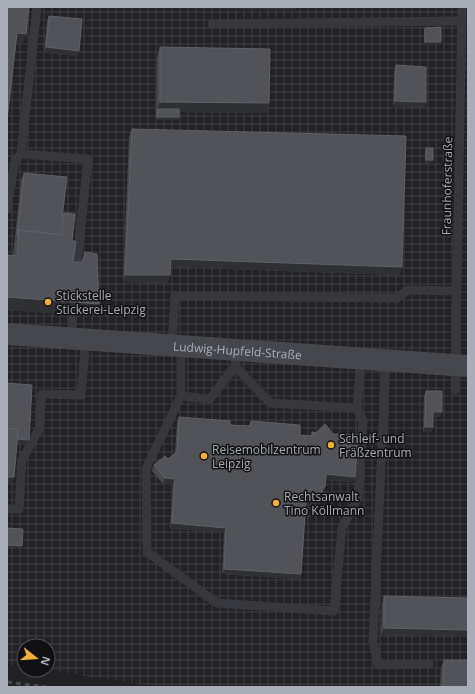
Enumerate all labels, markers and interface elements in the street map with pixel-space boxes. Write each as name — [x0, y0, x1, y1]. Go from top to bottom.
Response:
street label: Fraunhoferstraße — [438, 136, 456, 235]
place label: Stickstelle Stickerei-Leipzig — [56, 287, 146, 318]
marker: Stickstelle Stickerei-Leipzig — [43, 297, 53, 307]
street label: Ludwig-Hupfeld-Straße — [173, 337, 303, 363]
place label: Schleif- und Fräßzentrum — [339, 430, 412, 461]
marker: Schleif- und Fräßzentrum — [326, 440, 336, 450]
place label: Reisemobilzentrum Leipzig — [212, 441, 321, 472]
marker: Reisemobilzentrum Leipzig — [199, 451, 209, 461]
place label: Rechtsanwalt Tino Köllmann — [284, 488, 364, 519]
marker: Rechtsanwalt Tino Köllmann — [271, 498, 281, 508]
north arrow — [16, 638, 56, 678]
text: N — [38, 655, 55, 668]

